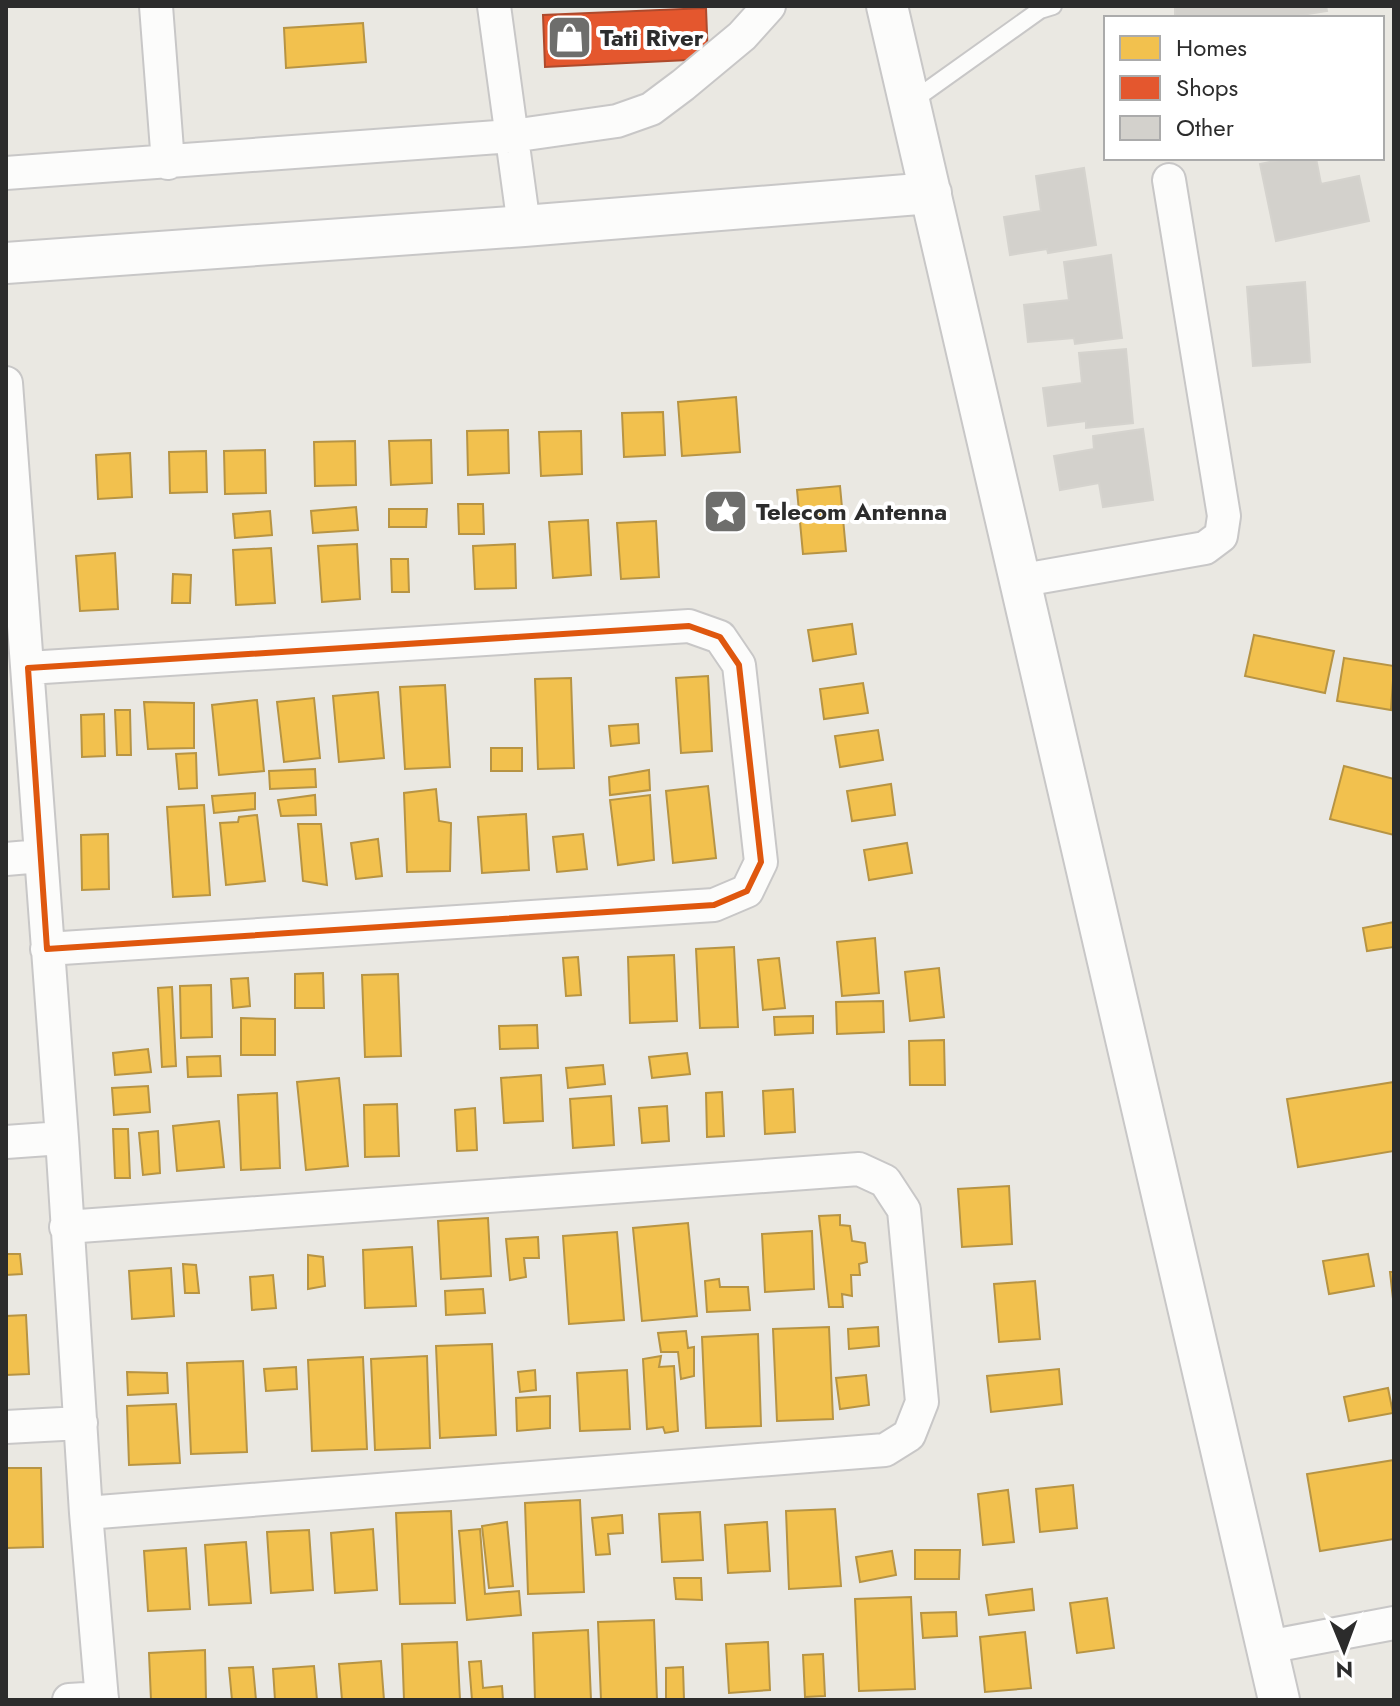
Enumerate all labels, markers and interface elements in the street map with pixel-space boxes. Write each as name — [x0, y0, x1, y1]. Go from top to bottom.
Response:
shop icon: Tati River — [545, 14, 593, 62]
legend — [1104, 16, 1384, 160]
place label: Tati River — [600, 20, 704, 55]
text: Homes — [1176, 30, 1247, 65]
text: Shops — [1176, 70, 1238, 105]
text: Other — [1176, 110, 1235, 145]
place icon: Telecom Antenna — [701, 488, 749, 536]
place label: Telecom Antenna — [756, 494, 947, 529]
north arrow — [1304, 1610, 1384, 1690]
text: N — [1335, 1654, 1353, 1686]

